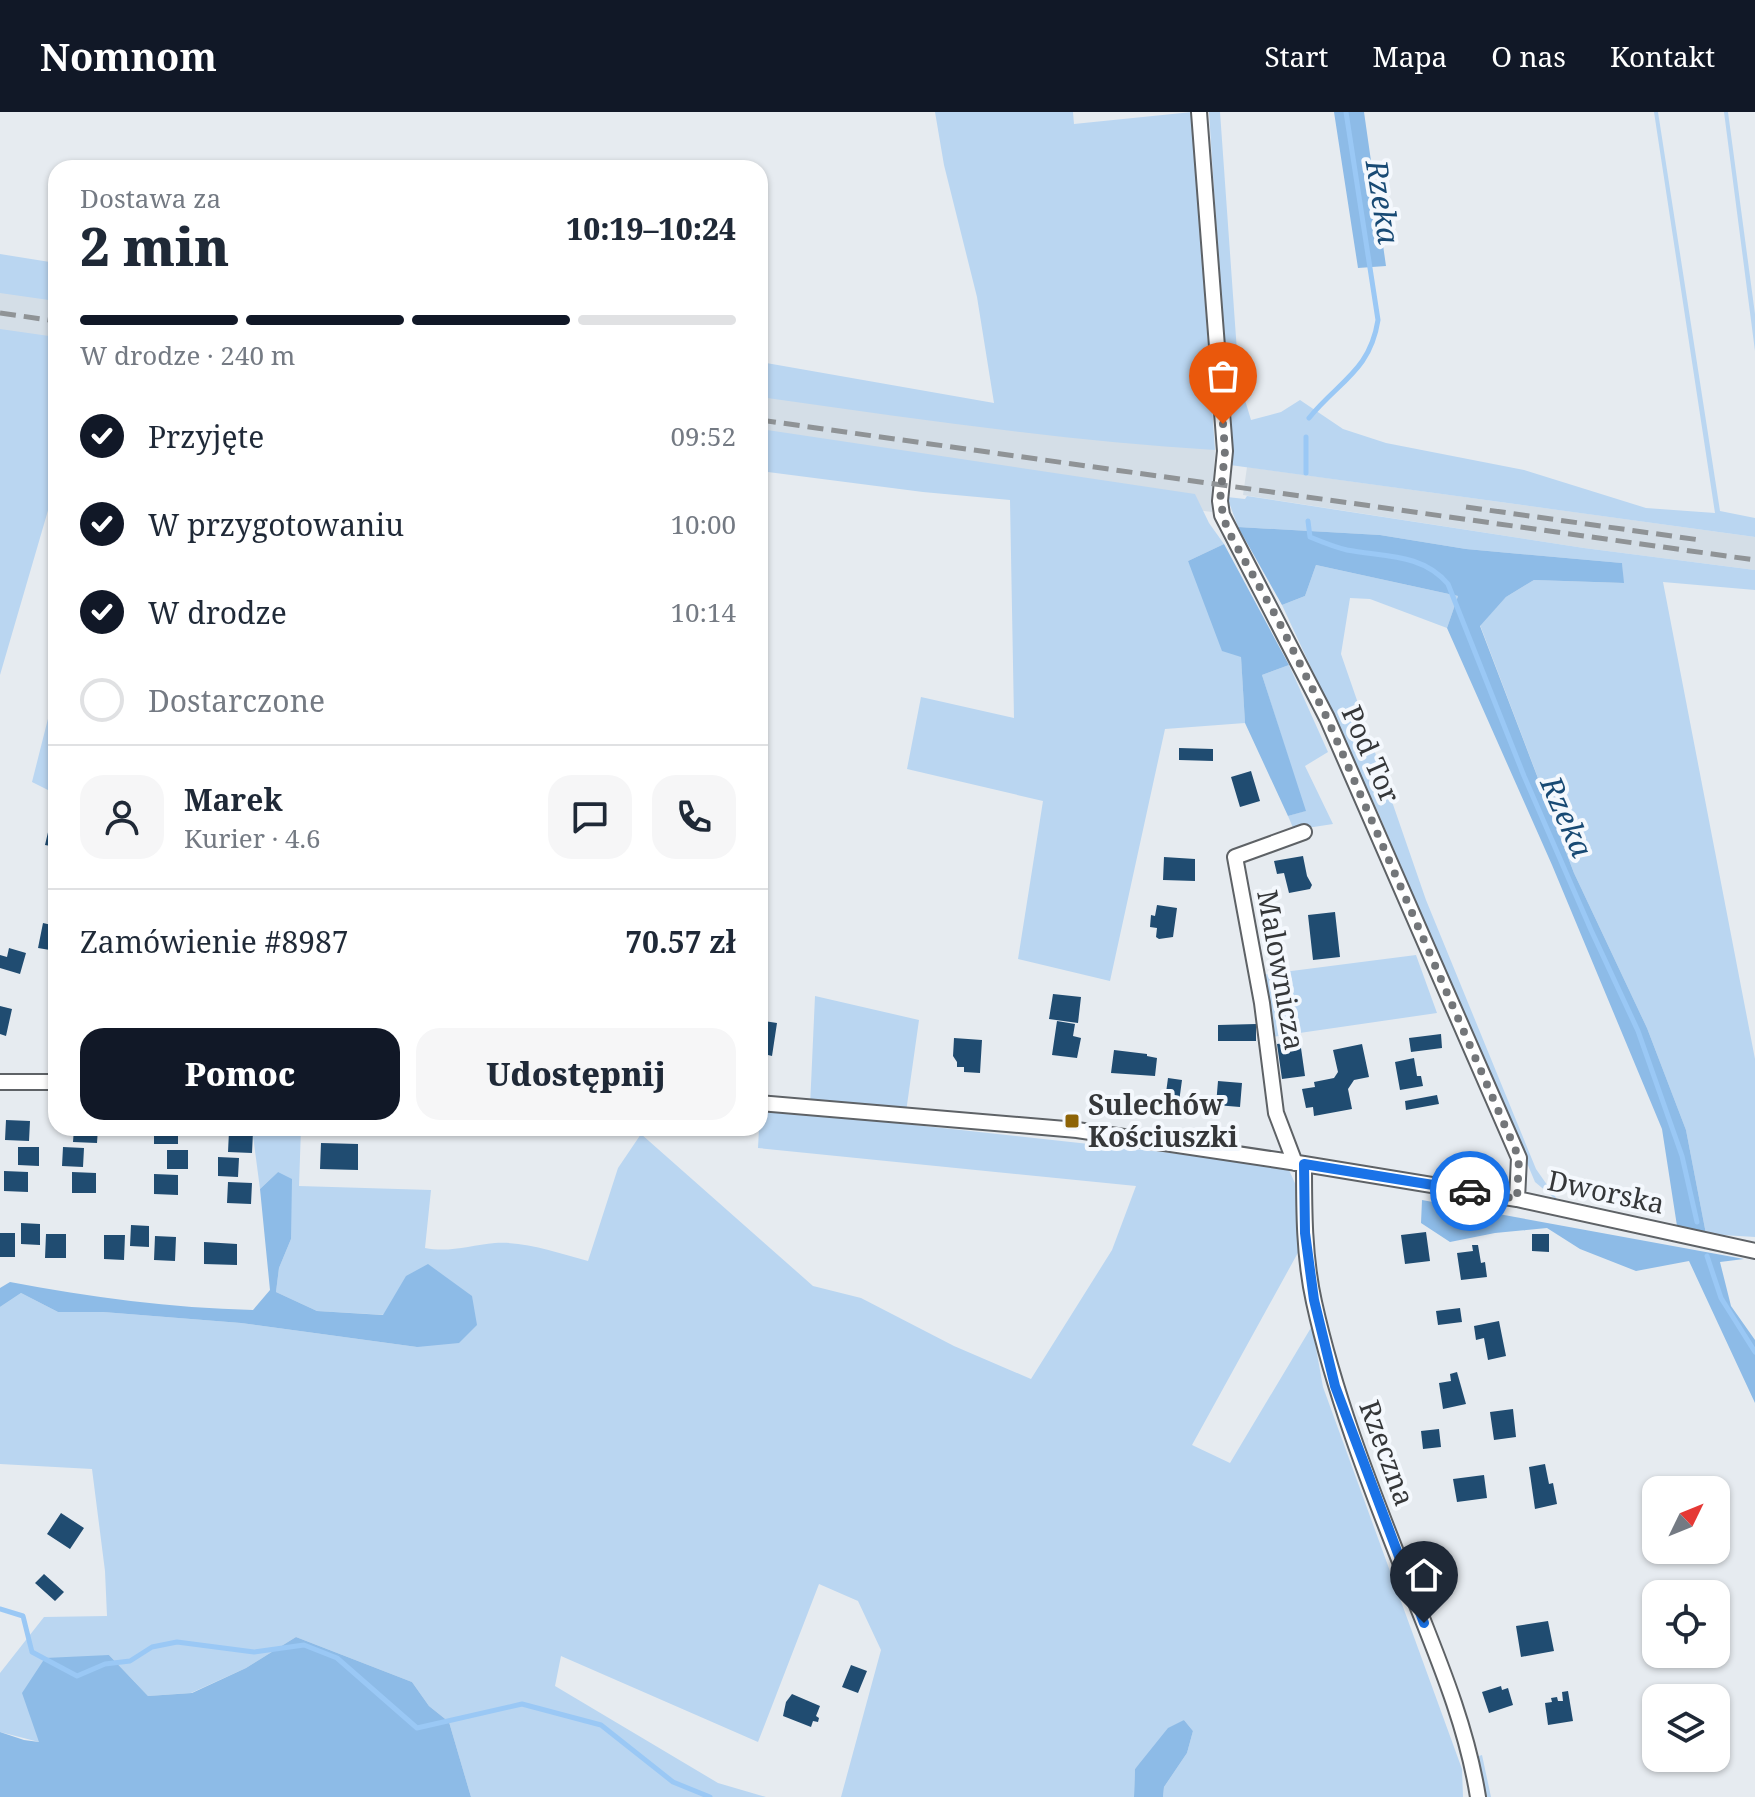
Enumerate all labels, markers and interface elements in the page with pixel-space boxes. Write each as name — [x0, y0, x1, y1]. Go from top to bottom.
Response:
text: Nomnom — [40, 30, 217, 82]
text: Start — [1264, 37, 1328, 75]
text: Mapa — [1372, 37, 1447, 75]
text: O nas — [1491, 37, 1566, 75]
text: Kontakt — [1610, 37, 1715, 75]
water label: Rzeka — [1356, 156, 1410, 247]
text: Dostawa za — [80, 180, 221, 216]
text: 10:19–10:24 — [566, 208, 736, 249]
text: 2 min — [80, 210, 229, 281]
text: W drodze · 240 m — [80, 337, 295, 373]
pin — [1189, 342, 1257, 424]
icon: bag — [1201, 354, 1245, 398]
icon: check — [80, 414, 124, 458]
text: Przyjęte — [148, 416, 264, 457]
text: 09:52 — [670, 418, 736, 454]
icon: check — [80, 502, 124, 546]
text: W przygotowaniu — [148, 504, 404, 545]
text: 10:00 — [670, 506, 736, 542]
icon: check — [80, 590, 124, 634]
text: W drodze — [148, 592, 287, 633]
text: 10:14 — [670, 594, 736, 630]
text: Dostarczone — [148, 680, 325, 721]
street label: Pod Tor — [1334, 699, 1410, 808]
water label: Rzeka — [1531, 769, 1604, 864]
button: person — [80, 775, 164, 859]
button: chat — [548, 775, 632, 859]
button: phone — [652, 775, 736, 859]
text: Marek — [184, 779, 283, 820]
text: Kurier · 4.6 — [184, 820, 321, 856]
street label: Malownicza — [1249, 887, 1315, 1053]
text: Zamówienie #8987 — [80, 921, 348, 962]
text: 70.57 zł — [625, 921, 736, 962]
button: Pomoc — [80, 1028, 400, 1120]
button: Udostępnij — [416, 1028, 736, 1120]
place label: Sulechów Kościuszki — [1088, 1085, 1238, 1155]
marker: Sulechów Kościuszki — [1063, 1112, 1081, 1130]
courier — [1430, 1151, 1510, 1231]
street label: Dworska — [1544, 1160, 1668, 1222]
icon: car — [1448, 1169, 1492, 1213]
street label: Rzeczna — [1351, 1395, 1425, 1511]
north arrow — [1642, 1476, 1730, 1564]
map controls — [1642, 1476, 1730, 1772]
pin — [1390, 1541, 1458, 1623]
icon: home — [1402, 1553, 1446, 1597]
button: locate — [1642, 1580, 1730, 1668]
button: layers — [1642, 1684, 1730, 1772]

